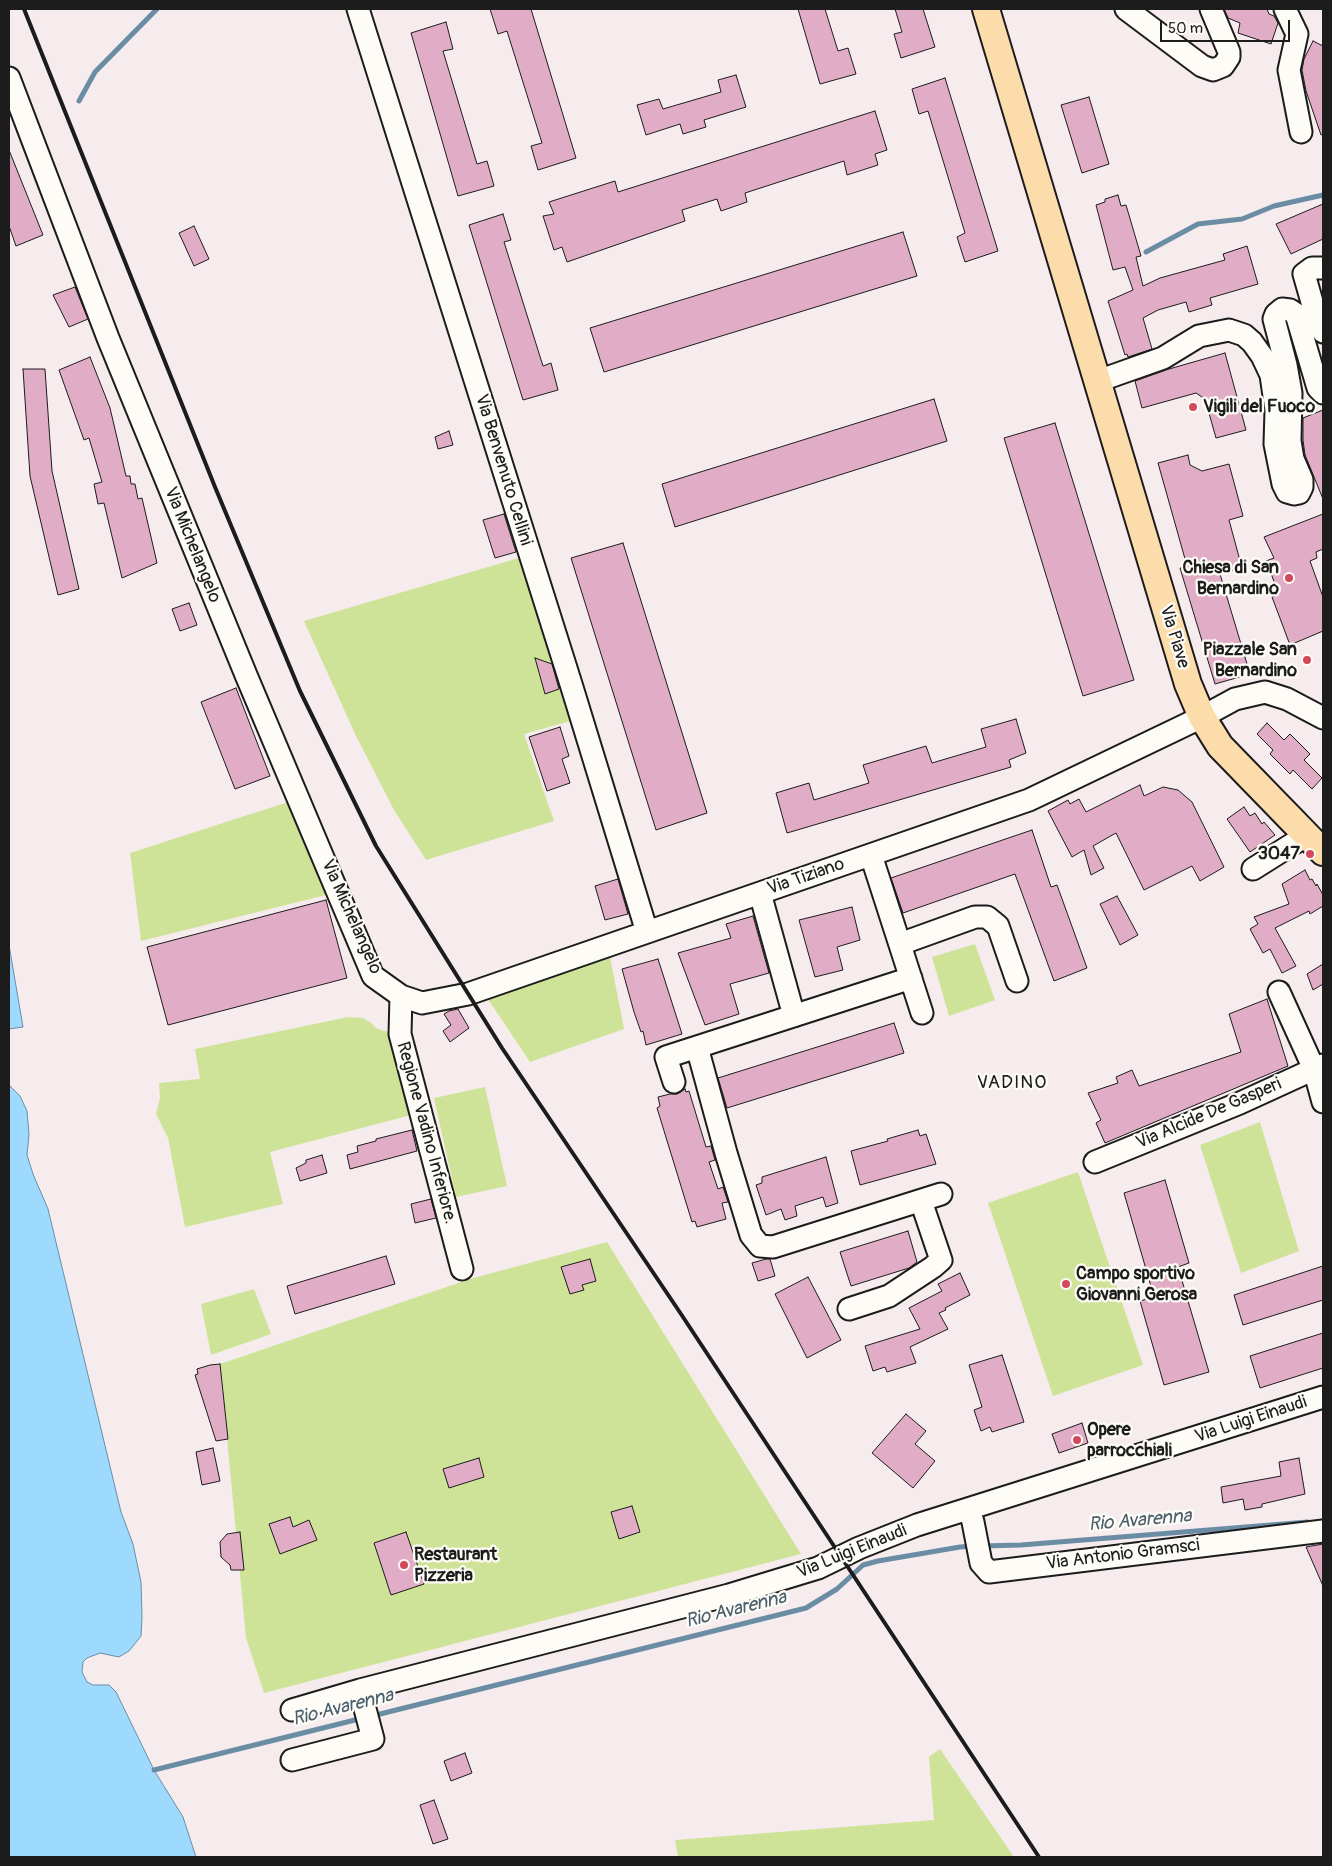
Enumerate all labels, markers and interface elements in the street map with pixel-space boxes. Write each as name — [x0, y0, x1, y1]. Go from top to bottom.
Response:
scale bar — [1162, 10, 1292, 42]
text: 50 m — [1168, 19, 1203, 38]
street label: Via Benvenuto Cellini — [470, 392, 536, 548]
place label: Vigili del Fuoco — [1203, 396, 1315, 418]
marker: Vigili del Fuoco — [1187, 401, 1199, 413]
street label: Via Michelangelo — [159, 484, 225, 606]
place label: Chiesa di San Bernardino — [1182, 557, 1279, 600]
marker: Chiesa di San Bernardino — [1283, 572, 1295, 584]
street label: Via Piave — [1154, 603, 1194, 671]
place label: Piazzale San Bernardino — [1203, 639, 1297, 682]
marker: Piazzale San Bernardino — [1301, 654, 1313, 666]
place label: 3047 — [1258, 843, 1300, 865]
marker: 3047 — [1304, 848, 1316, 860]
street label: Via Tiziano — [765, 854, 847, 900]
street label: Via Michelangelo — [316, 856, 386, 978]
street label: Regione Vadino Inferiore. — [391, 1040, 461, 1226]
district label: VADINO — [976, 1072, 1048, 1094]
street label: Via Alcide De Gasperi — [1133, 1074, 1285, 1154]
place label: Campo sportivo Giovanni Gerosa — [1076, 1263, 1197, 1306]
marker: Campo sportivo Giovanni Gerosa — [1060, 1278, 1072, 1290]
street label: Via Luigi Einaudi — [1192, 1392, 1310, 1448]
place label: Opere parrocchiali — [1087, 1419, 1172, 1462]
marker: Opere parrocchiali — [1071, 1434, 1083, 1446]
water label: Rio Avarenna — [1088, 1505, 1192, 1537]
street label: Via Luigi Einaudi — [794, 1520, 910, 1584]
street label: Via Antonio Gramsci — [1045, 1535, 1201, 1575]
place label: Restaurant Pizzeria — [414, 1544, 497, 1586]
marker: Restaurant Pizzeria — [398, 1559, 410, 1571]
water label: Rio Avarenna — [683, 1586, 789, 1634]
water label: Rio Avarenna — [290, 1684, 396, 1732]

